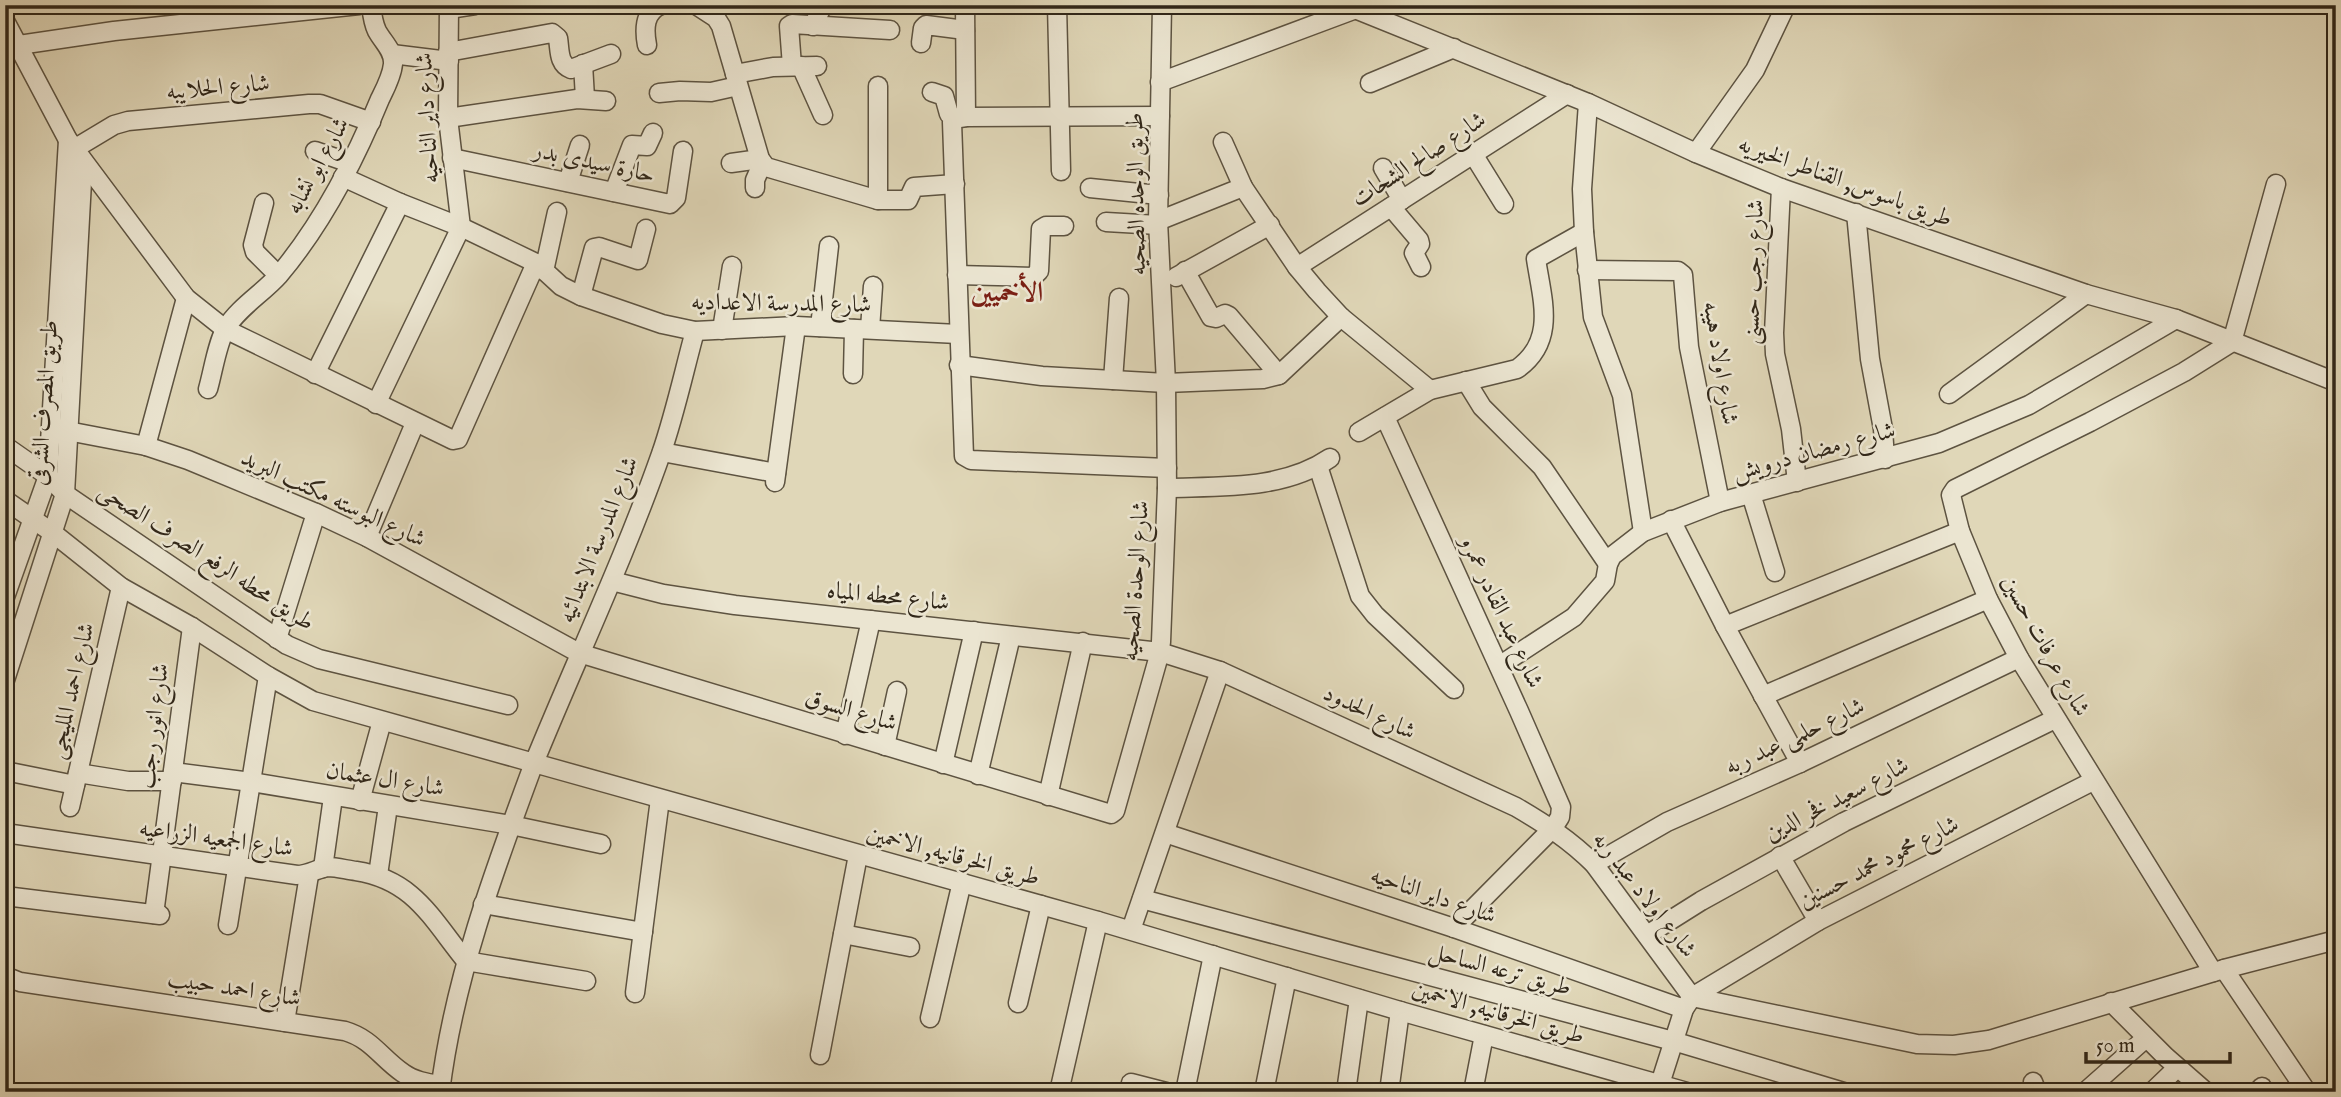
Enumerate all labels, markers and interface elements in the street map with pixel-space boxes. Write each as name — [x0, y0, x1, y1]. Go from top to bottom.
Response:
street label: شارع داير الناحيه — [409, 52, 450, 184]
street label: شارع الحلايبه — [165, 68, 271, 111]
street label: شارع صالح الشحات — [1346, 105, 1494, 218]
street label: شارع ابو نشابه — [279, 112, 360, 222]
street label: طريق الوحده الصحيه — [1120, 112, 1154, 276]
street label: طريق باسوس, القناطر الخيريه — [1734, 129, 1956, 235]
street label: حارة سيدى بدر — [529, 135, 658, 191]
street label: شارع رجب حسنى — [1736, 199, 1775, 345]
district label: الأخميين — [971, 272, 1043, 311]
street label: شارع المدرسة الاعداديه — [690, 287, 871, 324]
street label: شارع اولاد هيبه — [1692, 299, 1745, 428]
street label: طريق المصرف الشرقى — [24, 319, 66, 487]
street label: شارع رمضان درويش — [1729, 415, 1900, 492]
street label: شارع البوسته مكتب البريد — [234, 443, 430, 558]
street label: شارع المدرسة الابتدائيه — [551, 452, 649, 629]
street label: طريق محطه الرفع الصرف الصحى — [89, 475, 320, 643]
street label: شارع الوحدة الصحيه — [1115, 500, 1160, 663]
street label: شارع عبد القادر عمرو — [1448, 528, 1550, 695]
street label: شارع عرفات حسين — [1991, 570, 2097, 724]
street label: شارع محطه المياه — [825, 575, 951, 622]
street label: شارع احمد المليجى — [41, 620, 106, 763]
street label: شارع انور رجب — [131, 661, 180, 791]
street label: شارع الحدود — [1316, 678, 1420, 751]
street label: شارع السوق — [800, 682, 901, 743]
street label: شارع حلمى عبد ربه — [1720, 691, 1871, 786]
street label: شارع سعيد فخر الدين — [1759, 750, 1916, 852]
street label: شارع ال عثمان — [323, 755, 446, 808]
street label: شارع محمود محمد حسنين — [1793, 809, 1966, 919]
street label: شارع الجمعيه الزراعيه — [137, 813, 295, 868]
street label: طريق الخرقانيه, الاخمين — [863, 818, 1043, 894]
street label: شارع اولاد عبد ربه — [1583, 825, 1703, 966]
street label: شارع داير الناحيه — [1365, 860, 1500, 935]
street label: طريق ترعه الساحل — [1425, 936, 1575, 1004]
street label: شارع احمد حبيب — [165, 963, 303, 1018]
street label: طريق الخرقانيه, الاخمين — [1408, 974, 1588, 1052]
scale bar — [2086, 1020, 2229, 1064]
text: 50 m — [2096, 1033, 2135, 1060]

